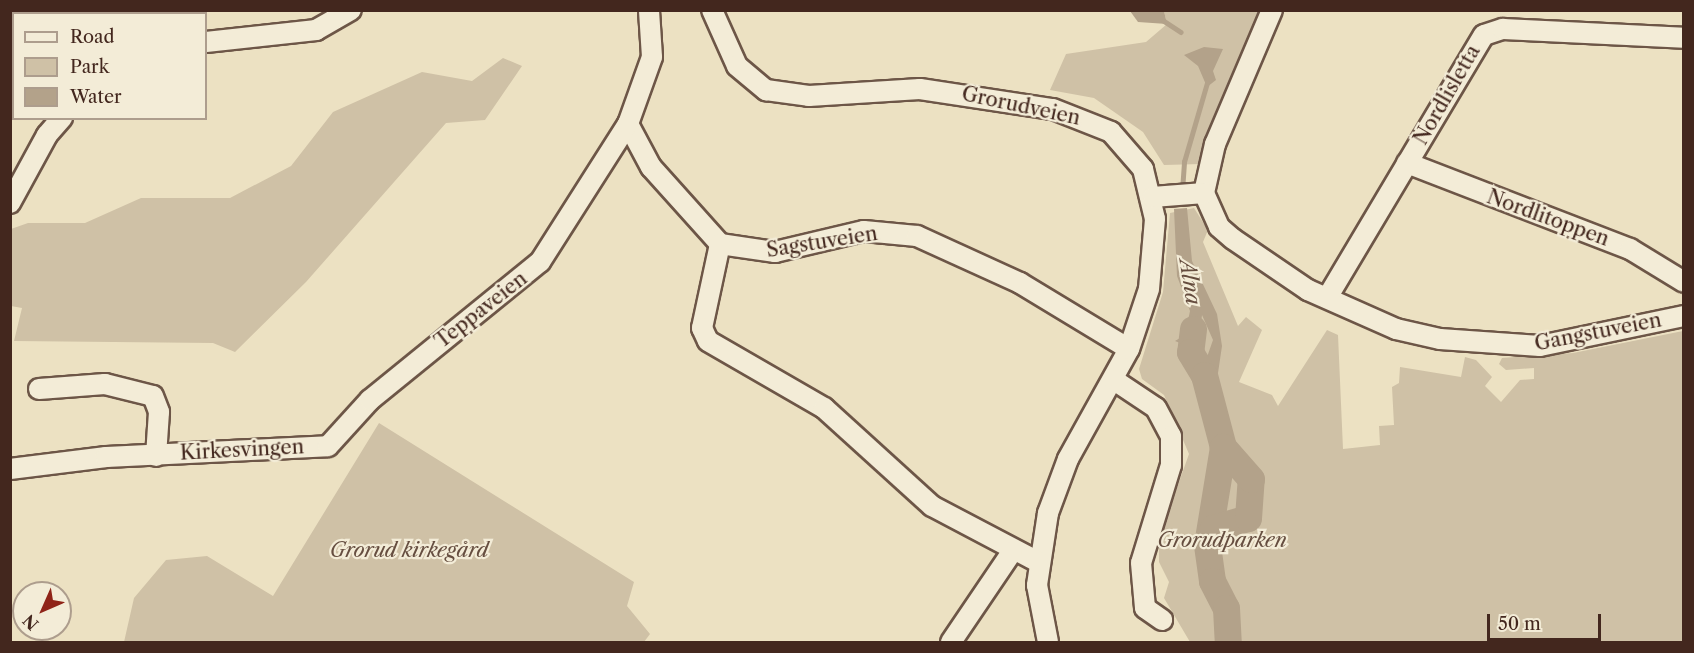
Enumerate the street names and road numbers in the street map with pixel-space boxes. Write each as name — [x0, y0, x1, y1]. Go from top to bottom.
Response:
street label: Nordlisletta — [1409, 41, 1485, 149]
street label: Grorudveien — [960, 82, 1082, 130]
street label: Nordlitoppen — [1484, 185, 1612, 251]
street label: Sagstuveien — [765, 221, 879, 263]
street label: Teppaveien — [430, 267, 532, 353]
street label: Gangstuveien — [1533, 308, 1663, 356]
street label: Kirkesvingen — [179, 435, 305, 465]

